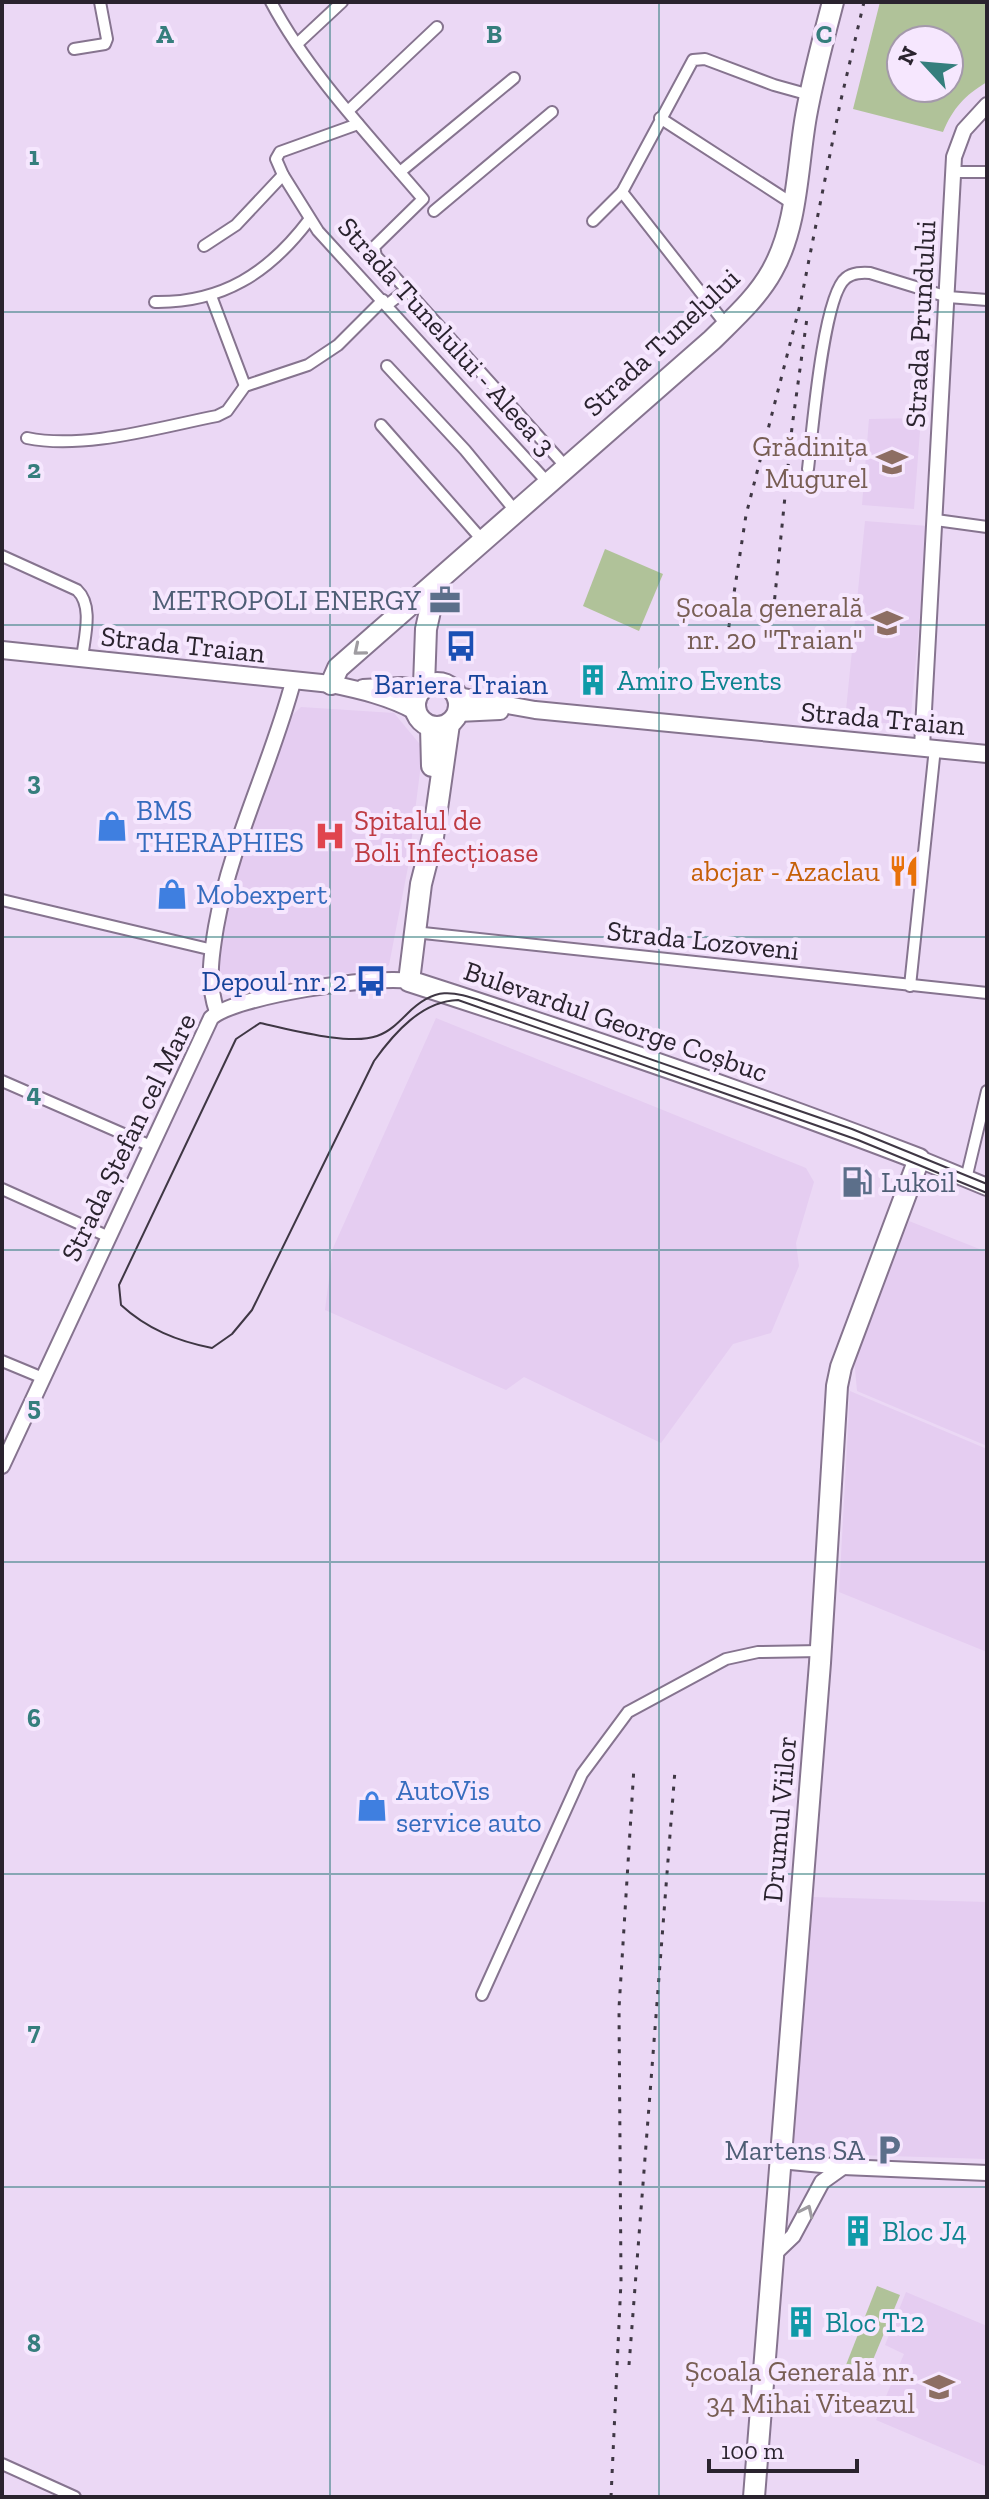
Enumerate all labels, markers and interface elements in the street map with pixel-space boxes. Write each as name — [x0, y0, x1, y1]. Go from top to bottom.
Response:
text: A — [156, 18, 174, 50]
text: B — [486, 18, 502, 50]
text: C — [816, 18, 832, 50]
north arrow — [885, 24, 965, 104]
text: N — [892, 42, 923, 69]
text: 1 — [29, 140, 40, 172]
street label: Strada Tunelului - Aleea 3 — [331, 211, 562, 462]
street label: Strada Prundului — [899, 219, 942, 429]
street label: Strada Tunelului — [576, 261, 746, 423]
place label: Grădinița Mugurel — [752, 430, 868, 495]
school or university icon: Grădinița Mugurel — [875, 445, 909, 479]
text: 2 — [27, 453, 41, 485]
office icon: METROPOLI ENERGY — [428, 583, 462, 617]
place label: METROPOLI ENERGY — [152, 584, 422, 617]
place label: Școala generală nr. 20 "Traian" — [676, 591, 863, 656]
school or university icon: Școala generală nr. 20 "Traian" — [870, 606, 904, 640]
street label: Strada Traian — [99, 619, 267, 670]
bus stop icon: Bariera Traian — [444, 629, 478, 663]
one-way arrow — [353, 640, 368, 655]
building icon: Amiro Events — [576, 663, 610, 697]
place label: Amiro Events — [617, 664, 782, 697]
place label: Bariera Traian — [374, 668, 548, 701]
street label: Strada Traian — [799, 695, 967, 742]
text: 3 — [27, 765, 41, 797]
place label: BMS THERAPHIES — [136, 794, 304, 859]
place label: Spitalul de Boli Infecțioase — [354, 804, 538, 869]
shop icon: BMS THERAPHIES — [95, 809, 129, 843]
hospital icon: Spitalul de Boli Infecțioase — [313, 819, 347, 853]
restaurant icon: abcjar - Azaclau — [887, 854, 921, 888]
place label: abcjar - Azaclau — [691, 855, 880, 888]
shop icon: Mobexpert — [155, 877, 189, 911]
place label: Mobexpert — [196, 878, 328, 911]
street label: Strada Lozoveni — [605, 914, 801, 967]
street label: Bulevardul George Coșbuc — [460, 954, 772, 1089]
bus stop icon: Depoul nr. 2 — [354, 964, 388, 998]
place label: Depoul nr. 2 — [201, 965, 347, 998]
street label: Strada Ștefan cel Mare — [54, 1008, 203, 1267]
text: 4 — [27, 1077, 42, 1109]
fuel station icon: Lukoil — [840, 1165, 874, 1199]
place label: Lukoil — [881, 1166, 955, 1199]
text: 5 — [27, 1390, 41, 1422]
text: 6 — [27, 1702, 41, 1734]
street label: Drumul Viilor — [756, 1735, 803, 1904]
place label: AutoVis service auto — [396, 1774, 542, 1839]
shop icon: AutoVis service auto — [355, 1789, 389, 1823]
text: 7 — [28, 2015, 41, 2047]
parking icon: Martens SA — [872, 2133, 906, 2167]
place label: Martens SA — [725, 2134, 866, 2167]
one-way arrow — [797, 2205, 813, 2219]
building icon: Bloc J4 — [841, 2214, 875, 2248]
place label: Bloc J4 — [882, 2215, 967, 2248]
building icon: Bloc T12 — [784, 2305, 818, 2339]
place label: Bloc T12 — [825, 2306, 925, 2339]
text: 8 — [27, 2327, 41, 2359]
place label: Școala Generală nr. 34 Mihai Viteazul — [685, 2355, 915, 2420]
school or university icon: Școala Generală nr. 34 Mihai Viteazul — [922, 2370, 956, 2404]
scale bar — [709, 2423, 857, 2473]
text: 100 m — [721, 2436, 784, 2465]

